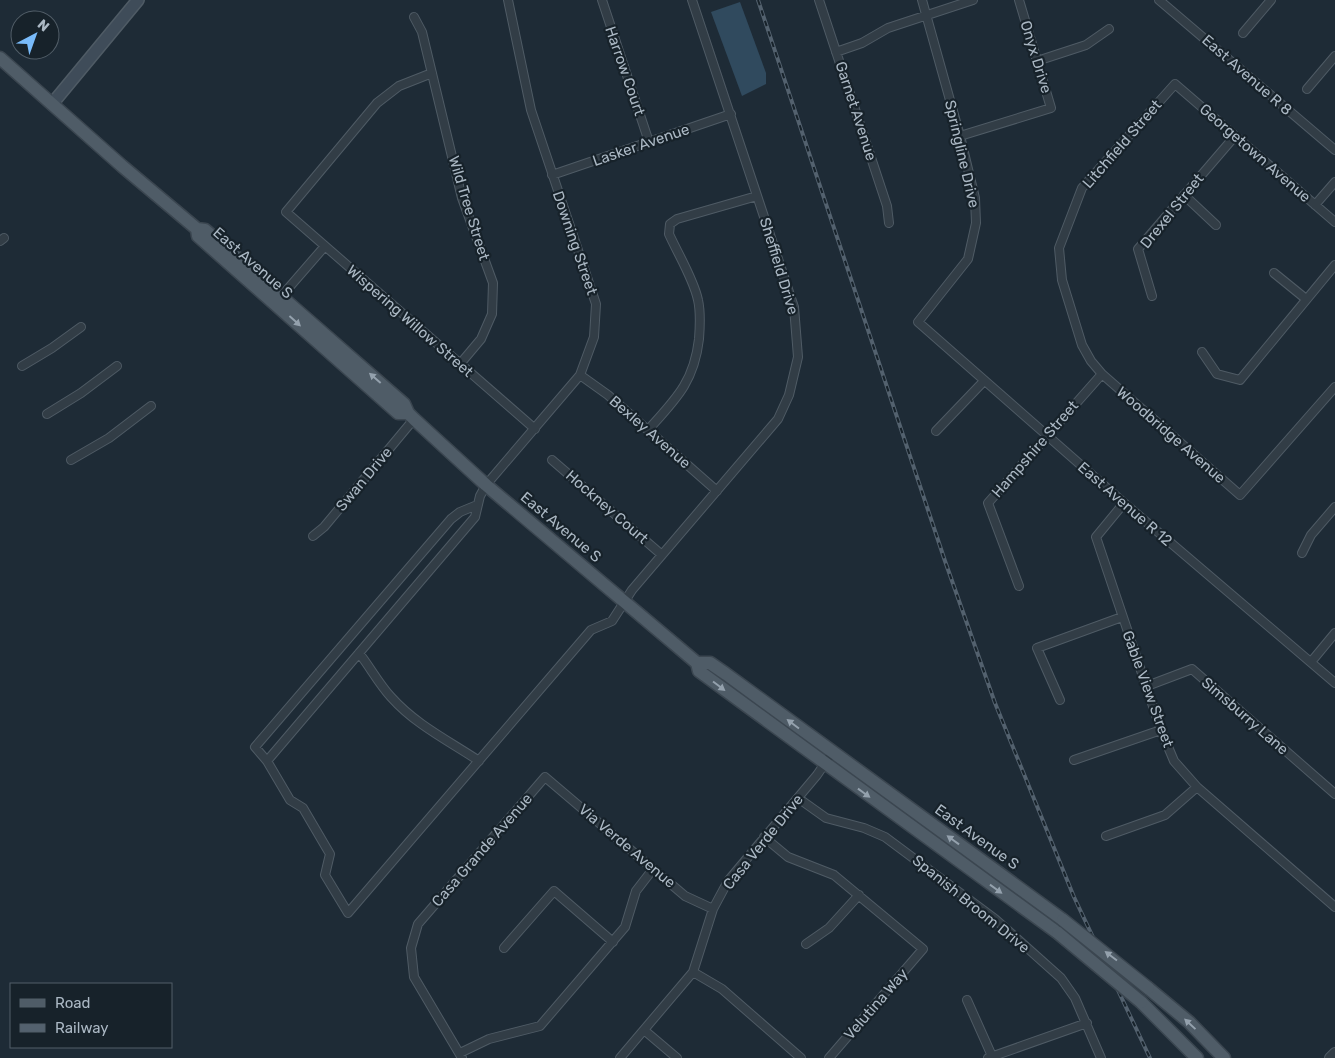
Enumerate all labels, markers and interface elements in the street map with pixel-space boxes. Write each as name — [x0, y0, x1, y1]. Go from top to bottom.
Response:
north arrow — [10, 10, 60, 60]
text: N — [34, 16, 53, 35]
street label: Onyx Drive — [1016, 18, 1056, 96]
street label: Harrow Court — [601, 24, 649, 118]
street label: East Avenue R 8 — [1198, 31, 1296, 119]
street label: Garnet Avenue — [831, 59, 881, 163]
street label: Litchfield Street — [1079, 96, 1165, 192]
street label: Springline Drive — [941, 98, 983, 210]
street label: Georgetown Avenue — [1196, 100, 1314, 206]
street label: Lasker Avenue — [590, 120, 692, 170]
street label: Wild Tree Street — [445, 154, 493, 263]
street label: Drexel Street — [1136, 170, 1208, 252]
street label: Downing Street — [549, 189, 601, 297]
street label: Sheffield Drive — [756, 215, 802, 317]
street label: East Avenue S — [209, 224, 297, 302]
street label: Wispering Willow Street — [343, 261, 477, 381]
one-way arrow — [288, 315, 300, 327]
one-way arrow — [369, 372, 381, 384]
street label: Woodbridge Avenue — [1113, 383, 1229, 487]
street label: Bexley Avenue — [606, 392, 694, 472]
street label: Hampshire Street — [988, 397, 1082, 501]
street label: Swan Drive — [332, 443, 396, 515]
street label: East Avenue R 12 — [1074, 458, 1176, 550]
street label: Hockney Court — [562, 466, 652, 548]
street label: East Avenue S — [517, 488, 605, 566]
street label: Gable View Street — [1118, 628, 1178, 750]
street label: Simsburry Lane — [1198, 673, 1292, 759]
one-way arrow — [712, 681, 725, 692]
one-way arrow — [786, 719, 800, 729]
one-way arrow — [857, 788, 871, 798]
street label: Casa Grande Avenue — [428, 790, 536, 910]
street label: Casa Verde Drive — [719, 791, 807, 893]
street label: Via Verde Avenue — [575, 800, 679, 892]
street label: East Avenue S — [931, 800, 1023, 874]
one-way arrow — [946, 835, 960, 845]
street label: Spanish Broom Drive — [909, 851, 1033, 957]
one-way arrow — [989, 883, 1002, 894]
one-way arrow — [1105, 951, 1118, 962]
street label: Velutina Way — [840, 965, 912, 1043]
legend — [10, 983, 172, 1048]
text: Road — [55, 994, 91, 1012]
one-way arrow — [1184, 1018, 1196, 1030]
text: Railway — [55, 1019, 109, 1037]

